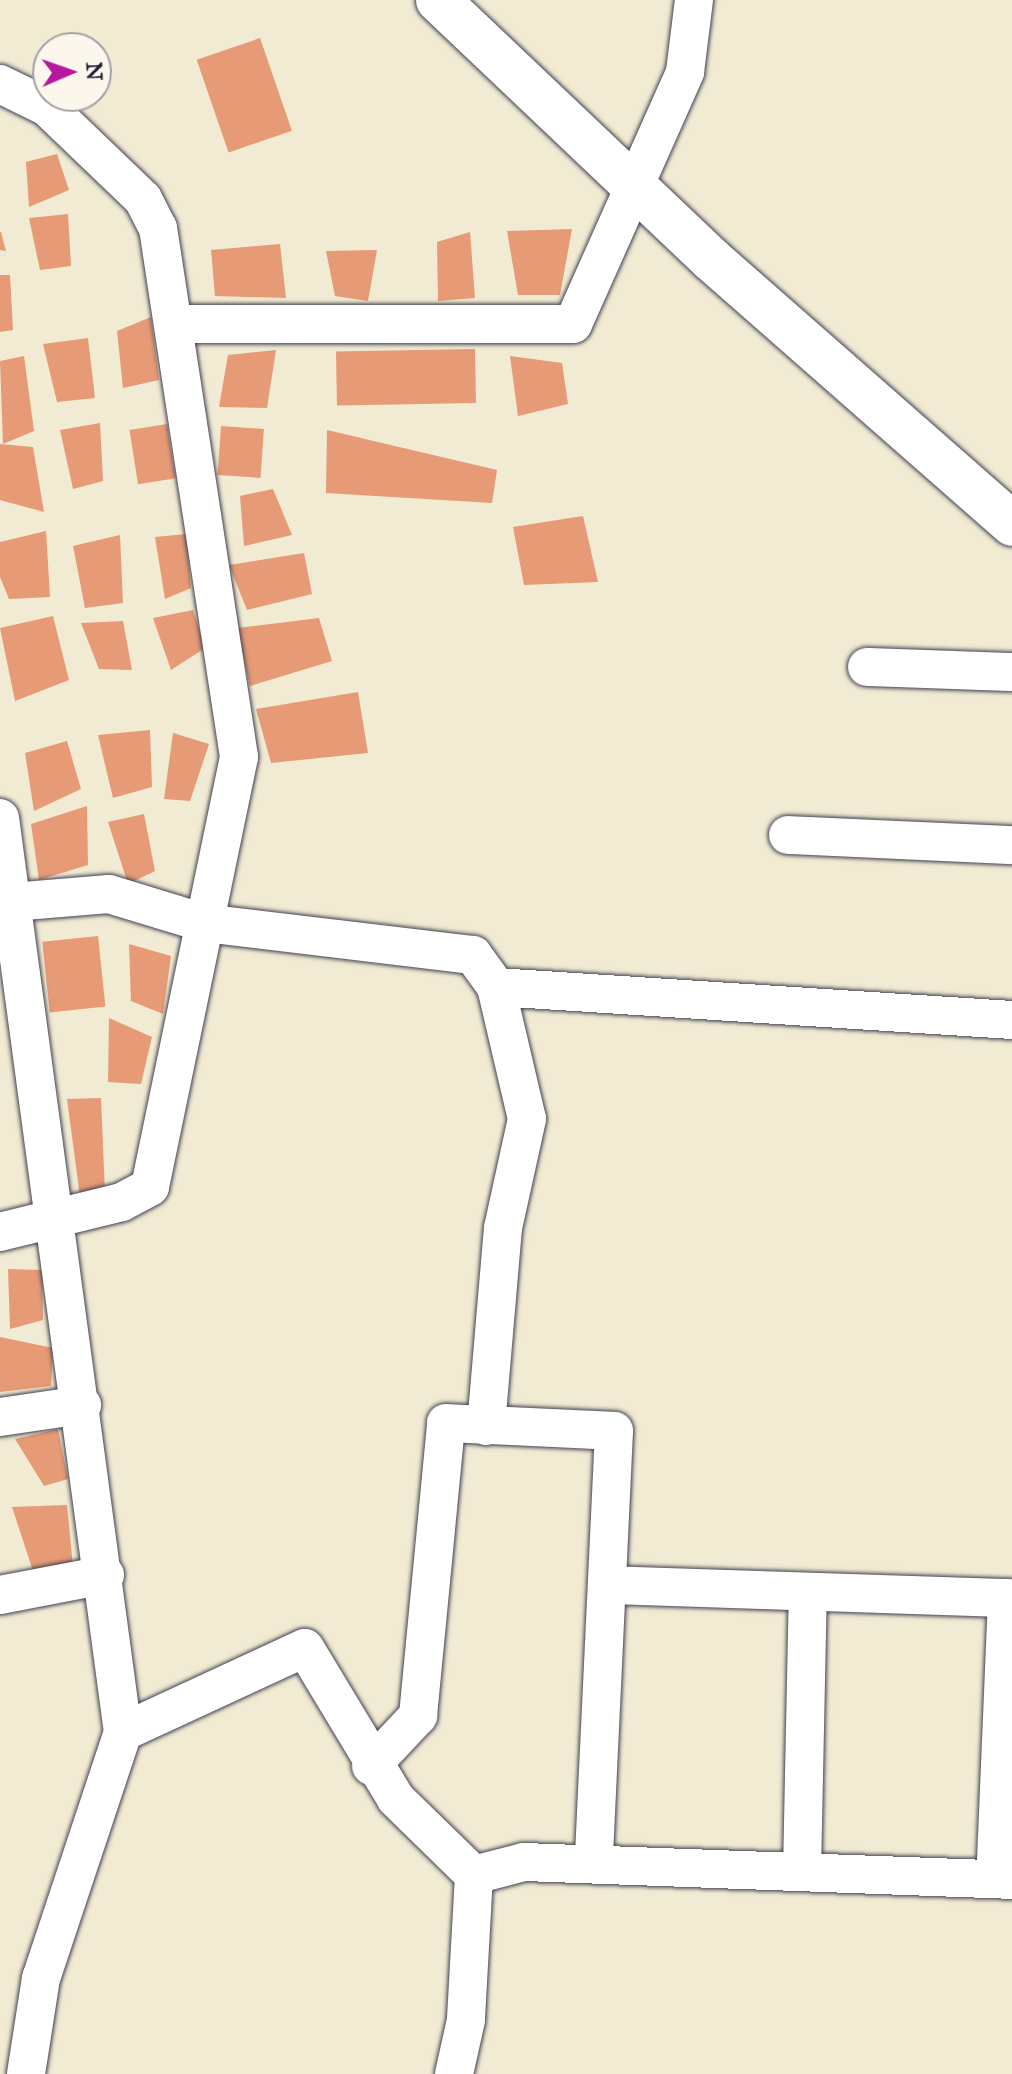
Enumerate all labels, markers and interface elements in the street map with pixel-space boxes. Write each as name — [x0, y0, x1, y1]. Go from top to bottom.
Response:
north arrow — [32, 32, 112, 112]
text: N — [81, 61, 108, 81]

